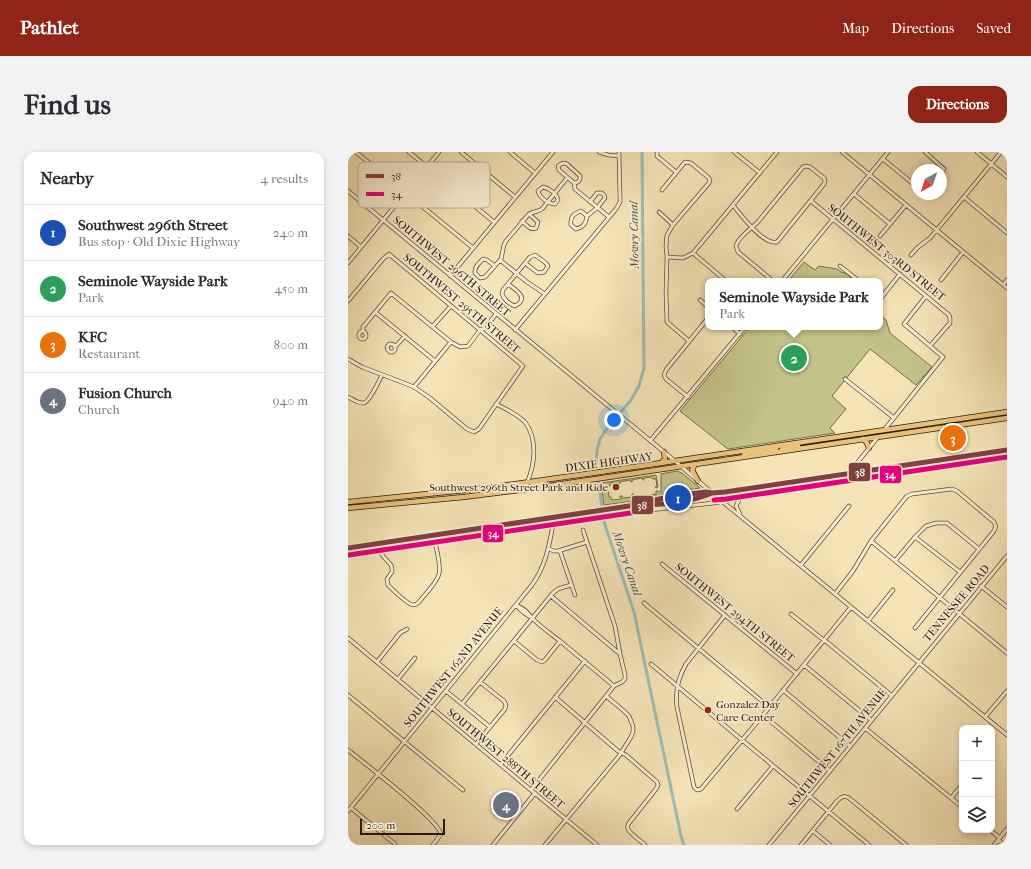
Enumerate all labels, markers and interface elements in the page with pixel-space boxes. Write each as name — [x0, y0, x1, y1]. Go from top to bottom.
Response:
text: Pathlet — [20, 17, 79, 39]
text: Map — [842, 20, 869, 37]
text: Directions — [891, 20, 954, 37]
text: Saved — [976, 20, 1011, 37]
button: Directions — [908, 86, 1007, 123]
text: Find us — [24, 88, 111, 121]
legend — [358, 162, 490, 208]
north arrow — [911, 164, 947, 200]
text: Nearby — [40, 168, 94, 188]
text: 38 — [391, 170, 401, 183]
text: 4 results — [261, 171, 308, 186]
text: 34 — [391, 188, 403, 201]
water label: Mowry Canal — [626, 199, 642, 270]
street label: SOUTHWEST 303RD STREET — [825, 201, 949, 304]
street label: SOUTHWEST 296TH STREET — [390, 213, 514, 320]
text: Southwest 296th Street — [78, 216, 228, 234]
text: 1 — [51, 225, 55, 240]
text: 240 m — [273, 225, 308, 240]
text: Bus stop · Old Dixie Highway — [78, 234, 240, 249]
street label: SOUTHWEST 295TH STREET — [401, 251, 523, 356]
text: Seminole Wayside Park — [78, 272, 228, 290]
popup — [705, 278, 883, 330]
text: 2 — [50, 281, 56, 296]
text: 450 m — [274, 281, 308, 296]
text: Seminole Wayside Park — [719, 288, 869, 306]
text: Park — [78, 290, 104, 305]
text: Park — [719, 306, 745, 321]
text: KFC — [78, 328, 107, 346]
text: 3 — [50, 337, 56, 352]
text: 800 m — [274, 337, 308, 352]
pin: 2 — [781, 343, 807, 373]
text: Restaurant — [78, 346, 140, 361]
text: Fusion Church — [78, 384, 172, 402]
text: 4 — [49, 393, 57, 408]
text: 940 m — [273, 393, 308, 408]
text: Church — [78, 402, 120, 417]
your location — [604, 410, 624, 430]
pin: 3 — [940, 423, 966, 453]
street label: DIXIE HIGHWAY — [564, 450, 654, 475]
line badge: 38 — [848, 462, 871, 482]
line badge: 34 — [879, 465, 902, 484]
text: 38 — [855, 466, 865, 479]
text: 34 — [884, 468, 896, 481]
place label: Southwest 296th Street Park and Ride — [429, 481, 609, 494]
marker: Southwest 296th Street Park and Ride — [611, 482, 621, 492]
pin: 1 — [665, 483, 691, 513]
line badge: 38 — [631, 495, 654, 515]
text: 38 — [637, 499, 647, 512]
line badge: 34 — [482, 524, 504, 543]
text: 34 — [487, 527, 499, 540]
water label: Mowry Canal — [609, 528, 645, 599]
street label: SOUTHWEST 294TH STREET — [672, 560, 798, 665]
street label: TENNESSEE ROAD — [920, 562, 992, 644]
street label: SOUTHWEST 162ND AVENUE — [401, 605, 506, 730]
street label: SOUTHWEST 167TH AVENUE — [785, 686, 890, 810]
place label: Gonzalez Day Care Center — [716, 698, 782, 724]
marker: Gonzalez Day Care Center — [703, 705, 713, 715]
street label: SOUTHWEST 288TH STREET — [444, 706, 567, 812]
map controls — [959, 725, 995, 833]
button: + — [959, 725, 995, 761]
button: − — [959, 761, 995, 797]
pin: 4 — [493, 790, 519, 820]
button: layers — [959, 797, 995, 833]
scale bar — [360, 817, 445, 836]
text: 200 m — [366, 819, 395, 832]

